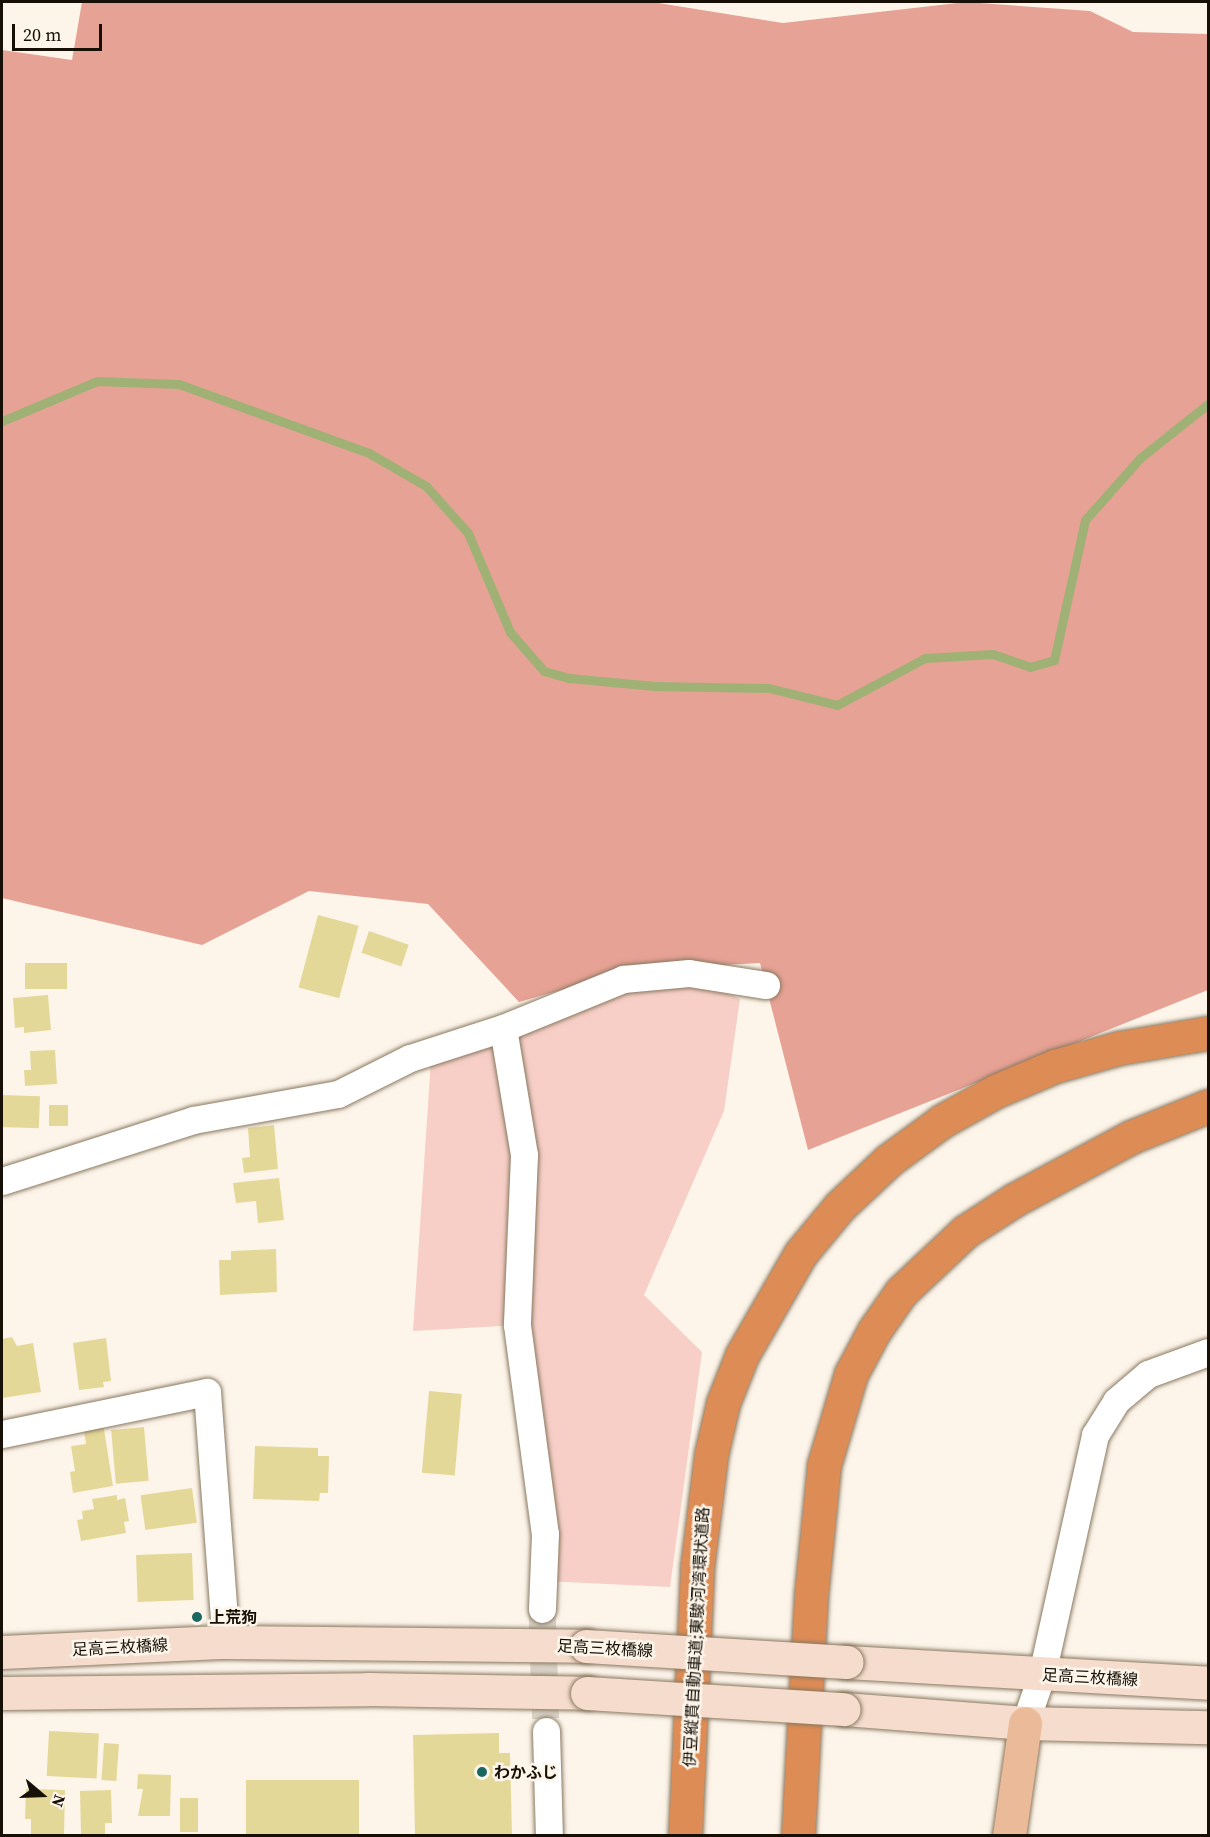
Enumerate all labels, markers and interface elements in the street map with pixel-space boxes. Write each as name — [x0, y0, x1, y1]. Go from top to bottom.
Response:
scale bar — [15, 12, 105, 50]
text: 20 m — [23, 22, 61, 47]
street label: 伊豆縦貫自動車道;東駿河湾環状道路 — [680, 1506, 712, 1768]
place label: 上荒狗 — [209, 1607, 257, 1627]
marker: 上荒狗 — [190, 1610, 204, 1624]
street label: 足高三枚橋線 — [72, 1635, 168, 1659]
street label: 足高三枚橋線 — [557, 1636, 653, 1660]
street label: 足高三枚橋線 — [1042, 1665, 1138, 1689]
place label: わかふじ — [494, 1762, 558, 1782]
north arrow — [12, 1765, 72, 1825]
marker: わかふじ — [475, 1765, 489, 1779]
text: N — [47, 1792, 71, 1810]

